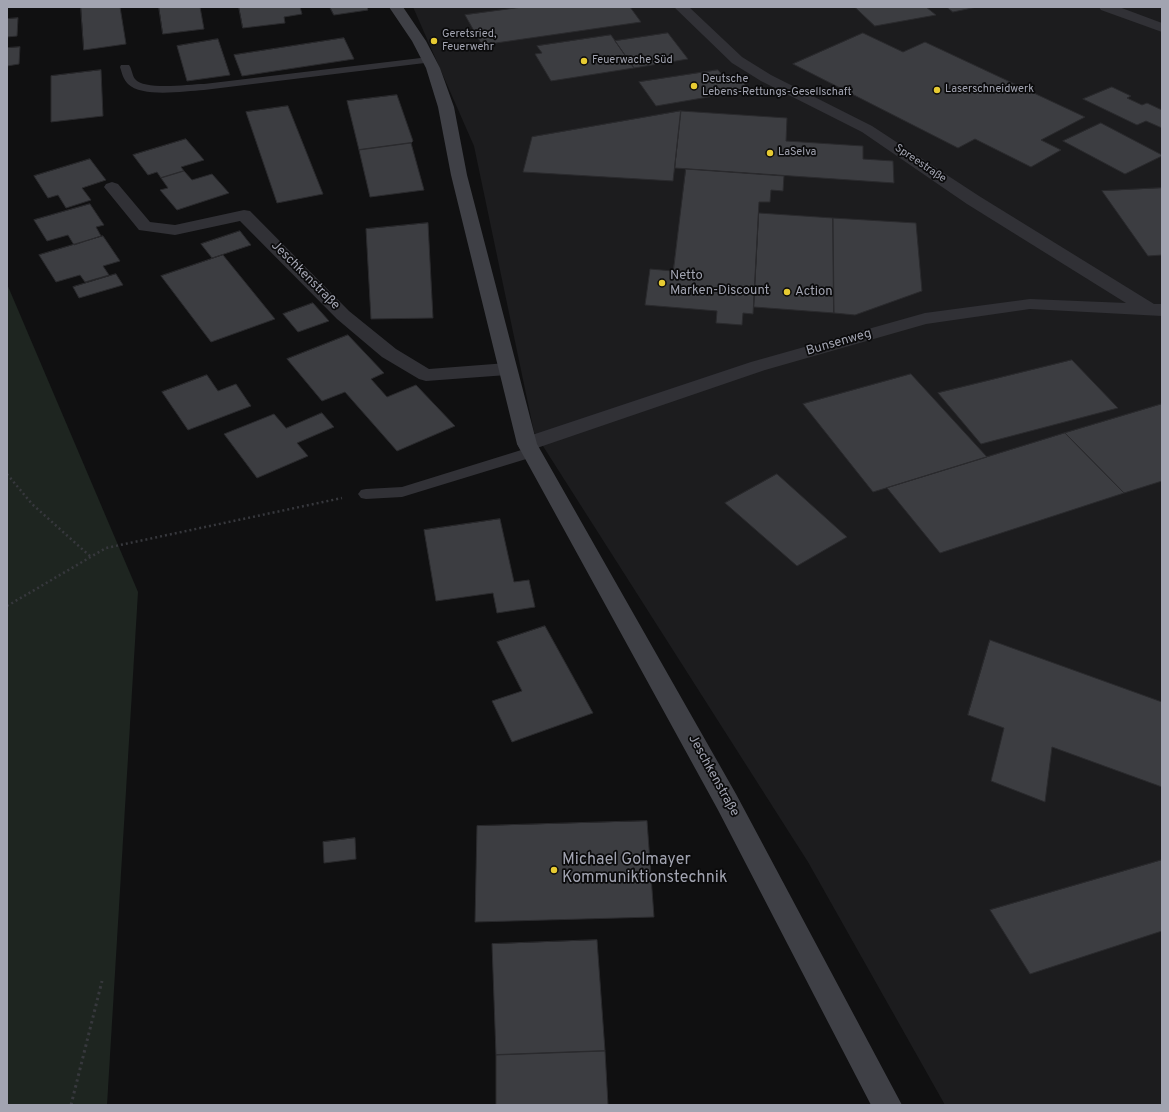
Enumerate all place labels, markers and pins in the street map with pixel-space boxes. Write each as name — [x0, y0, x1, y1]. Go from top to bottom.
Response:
place label: Geretsried, Feuerwehr — [442, 28, 496, 54]
marker: Geretsried, Feuerwehr — [429, 36, 439, 46]
place label: Feuerwache Süd — [592, 54, 673, 68]
marker: Feuerwache Süd — [579, 56, 589, 66]
place label: Deutsche Lebens-Rettungs-Gesellschaft — [702, 73, 852, 99]
marker: Deutsche Lebens-Rettungs-Gesellschaft — [689, 81, 699, 91]
place label: Laserschneidwerk — [945, 83, 1034, 97]
marker: Laserschneidwerk — [932, 85, 942, 95]
place label: LaSelva — [778, 146, 816, 160]
marker: LaSelva — [765, 148, 775, 158]
place label: Netto Marken-Discount — [670, 268, 770, 299]
marker: Netto Marken-Discount — [657, 278, 667, 288]
place label: Action — [795, 284, 833, 300]
marker: Action — [782, 287, 792, 297]
place label: Michael Golmayer Kommuniktionstechnik — [562, 851, 727, 889]
marker: Michael Golmayer Kommuniktionstechnik — [549, 865, 559, 875]

